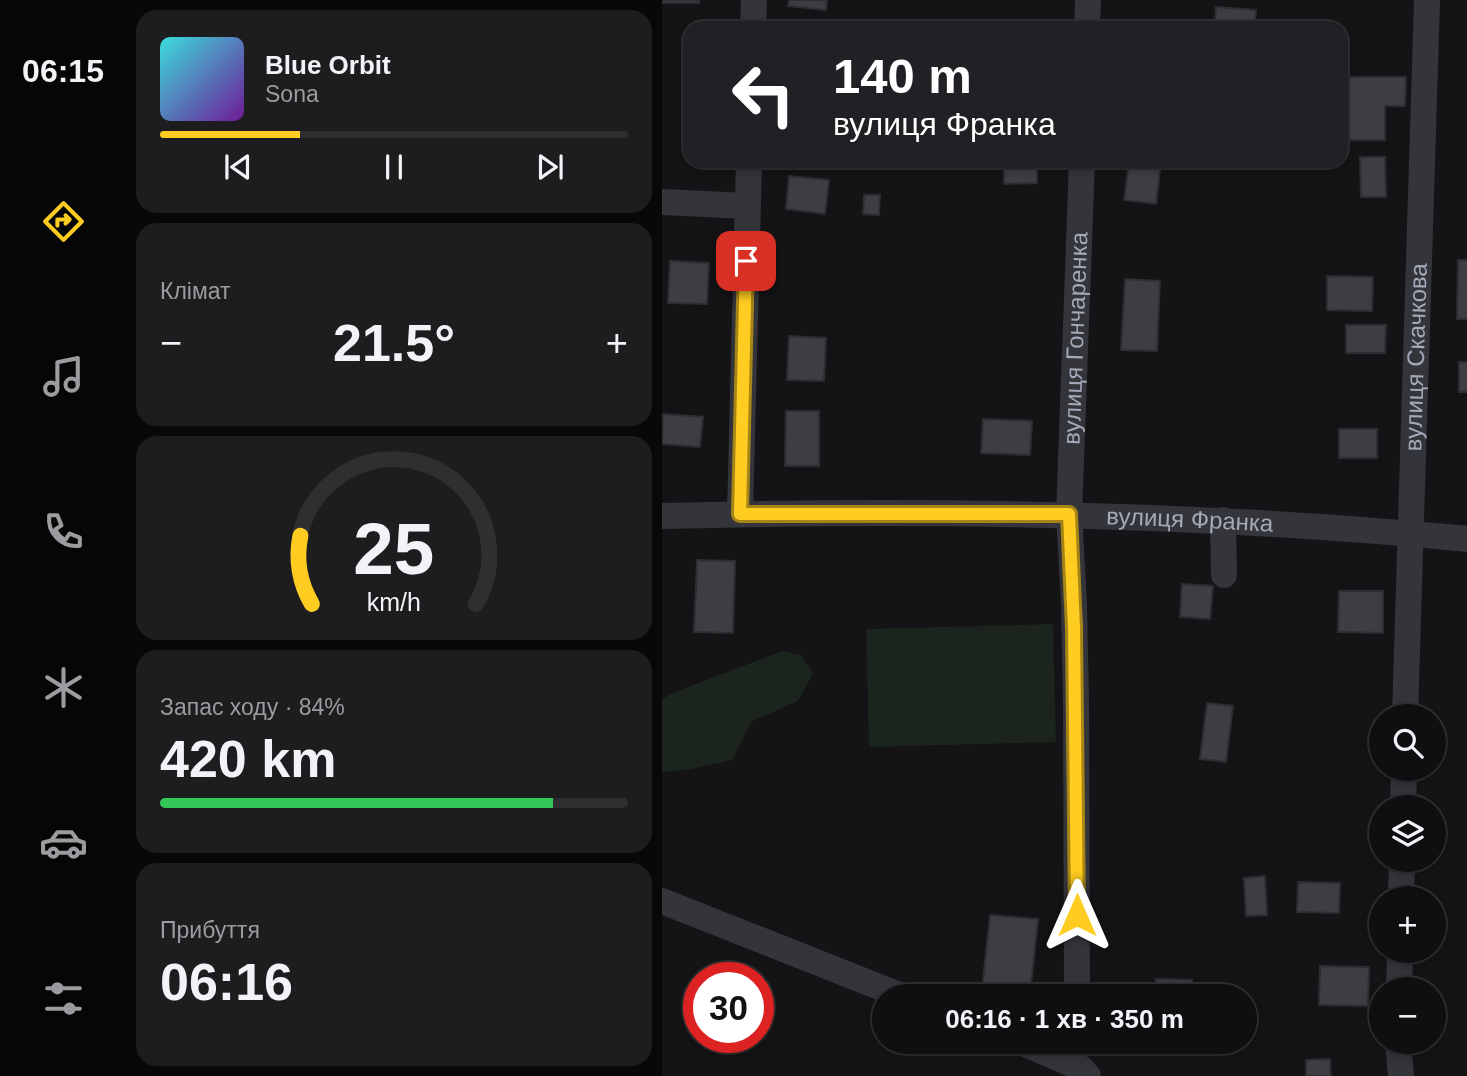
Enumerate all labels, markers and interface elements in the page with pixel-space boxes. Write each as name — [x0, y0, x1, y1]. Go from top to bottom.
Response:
icon: left — [718, 49, 809, 140]
text: 140 m — [833, 49, 972, 103]
text: Blue Orbit — [265, 50, 391, 80]
text: 06:15 — [22, 53, 104, 89]
text: Sona — [265, 81, 319, 107]
text: вулиця Франка — [833, 106, 1056, 142]
icon: previous — [219, 148, 257, 186]
icon: pause — [375, 148, 413, 186]
icon: next — [531, 148, 569, 186]
icon: directions — [39, 197, 88, 246]
pin — [716, 231, 776, 291]
street label: вулиця Гончаренка — [1058, 231, 1092, 445]
icon: arrive — [727, 242, 765, 280]
street label: вулиця Скачкова — [1399, 262, 1432, 452]
text: Клімат — [160, 278, 231, 304]
text: 21.5° — [333, 314, 455, 372]
text: − — [160, 322, 182, 364]
text: + — [606, 322, 628, 364]
icon: music — [39, 352, 88, 401]
street label: вулиця Франка — [1106, 502, 1275, 537]
icon: phone — [39, 507, 88, 556]
text: 25 — [354, 508, 434, 589]
text: km/h — [367, 588, 421, 616]
icon: climate — [39, 663, 88, 712]
text: Запас ходу · 84% — [160, 694, 345, 720]
map controls — [1369, 704, 1446, 1054]
button: search — [1369, 704, 1446, 781]
text: 420 km — [160, 730, 336, 788]
button: layers — [1369, 795, 1446, 872]
icon: car — [39, 818, 88, 867]
position arrow — [1040, 878, 1114, 952]
button: + — [1369, 886, 1446, 963]
text: Прибуття — [160, 917, 260, 943]
text: 06:16 — [160, 953, 293, 1011]
speed limit sign: 30 — [683, 962, 774, 1053]
icon: filters — [39, 974, 88, 1023]
button: − — [1369, 977, 1446, 1054]
text: 06:16 · 1 хв · 350 m — [945, 1004, 1184, 1034]

